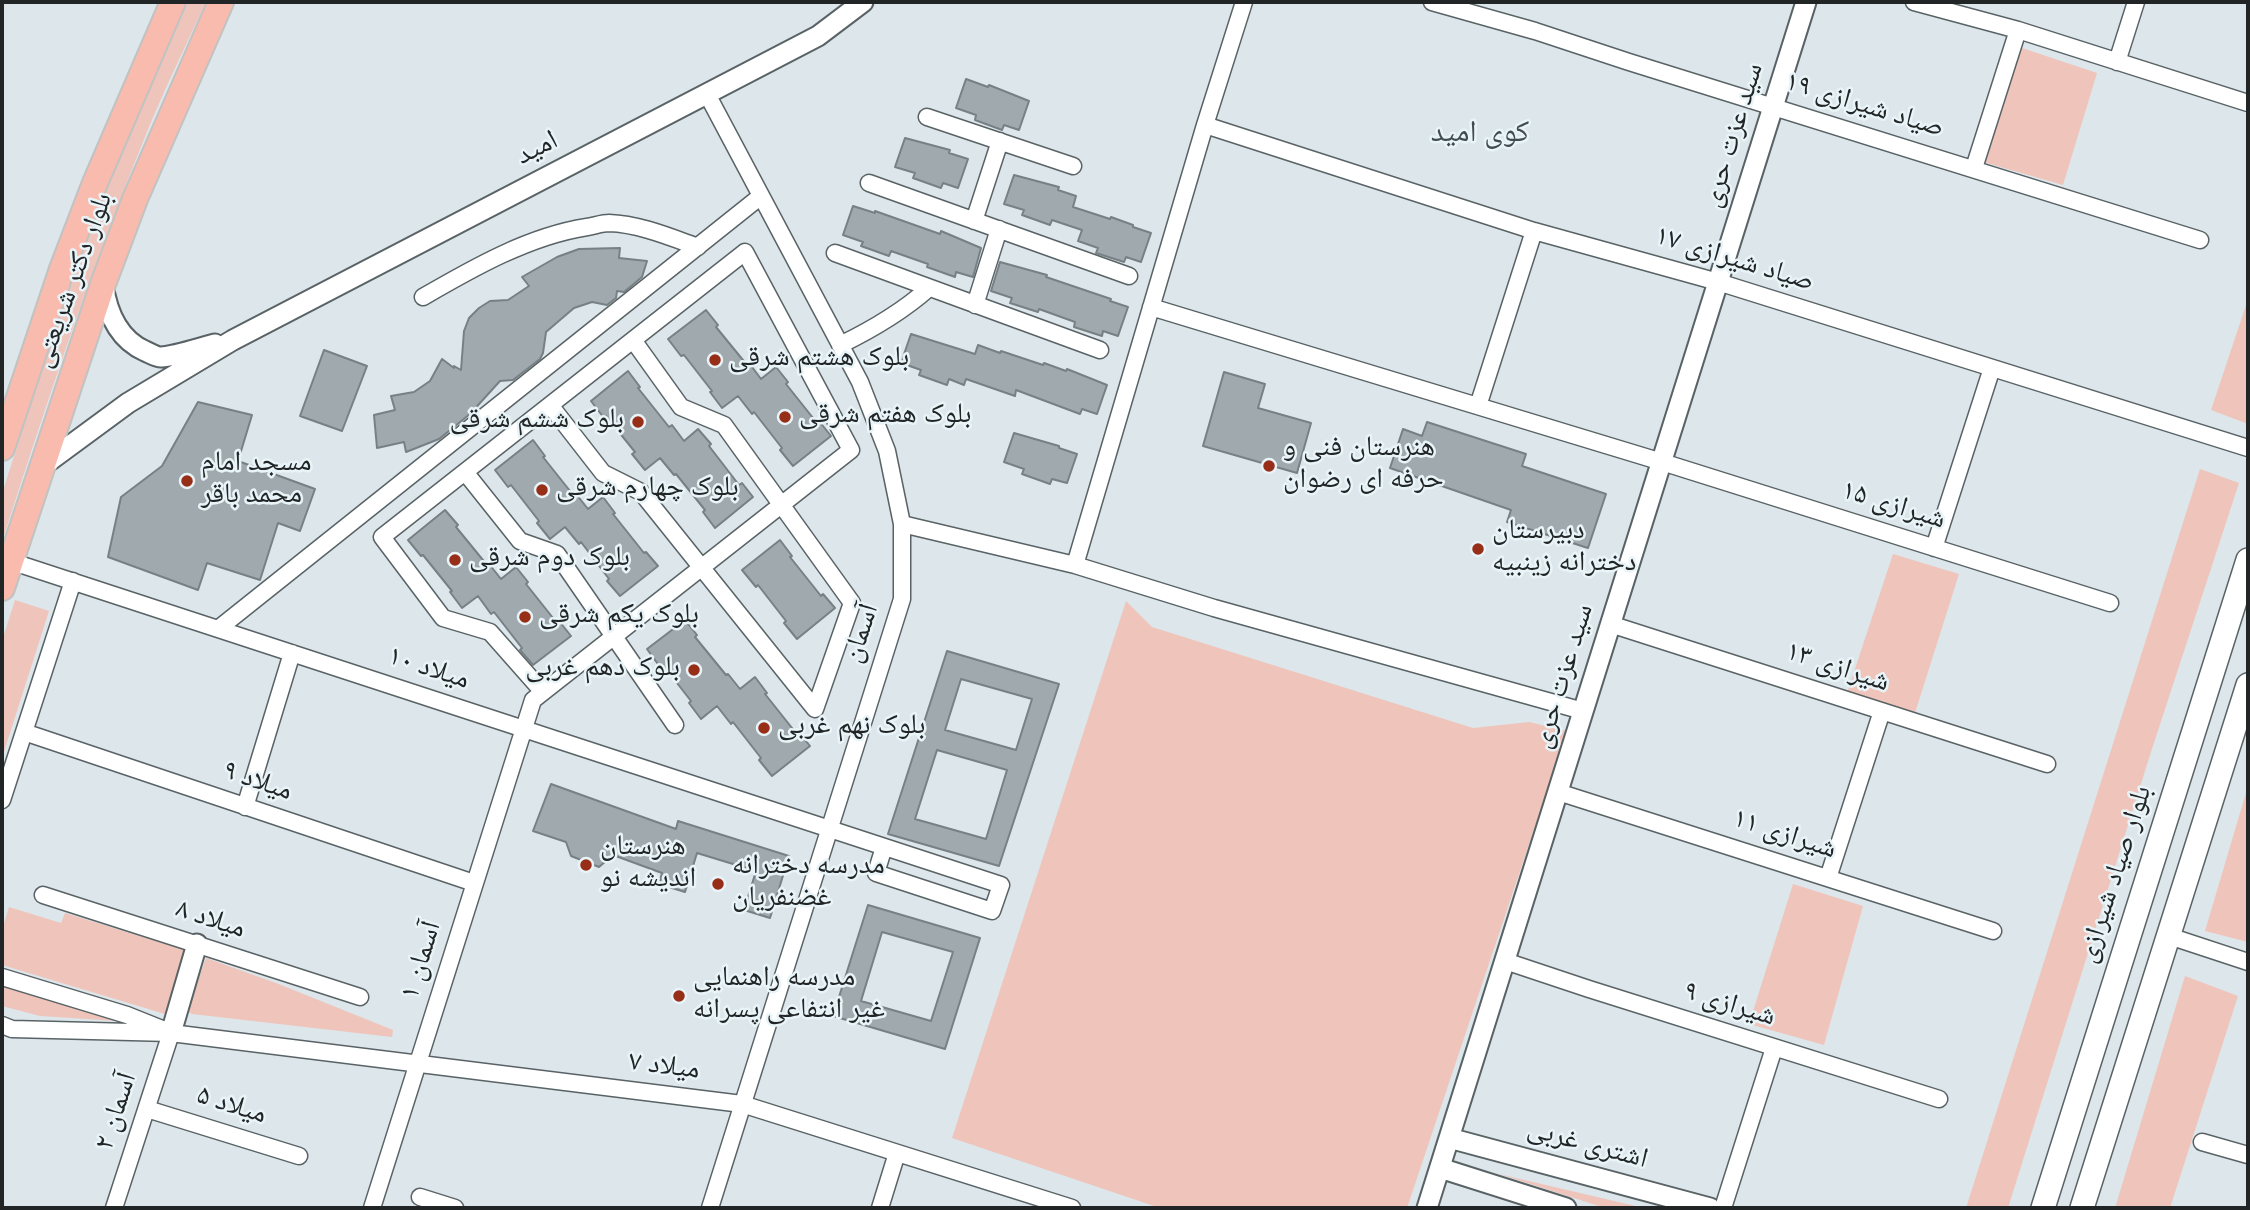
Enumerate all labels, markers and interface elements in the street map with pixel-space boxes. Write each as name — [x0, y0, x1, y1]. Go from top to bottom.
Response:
street label: سید عزت حری — [1697, 60, 1773, 212]
street label: صیاد شیرازی ۱۹ — [1780, 67, 1948, 147]
district label: کوی امید — [1431, 117, 1529, 153]
street label: امید — [511, 125, 565, 175]
street label: بلوار دکتر شریعتی — [28, 189, 122, 373]
street label: صیاد شیرازی ۱۷ — [1650, 221, 1818, 301]
place label: بلوک هشتم شرقی — [729, 343, 909, 377]
marker: بلوک هشتم شرقی — [707, 352, 723, 368]
place label: بلوک هفتم شرقی — [799, 400, 972, 434]
place label: بلوک ششم شرقی — [450, 405, 624, 439]
marker: بلوک هفتم شرقی — [777, 409, 793, 425]
marker: بلوک ششم شرقی — [630, 414, 646, 430]
place label: هنرستان فنی و حرفه ای رضوان — [1283, 433, 1443, 499]
place label: مسجد امام محمد باقر — [201, 448, 311, 514]
marker: هنرستان فنی و حرفه ای رضوان — [1261, 458, 1277, 474]
marker: مسجد امام محمد باقر — [179, 473, 195, 489]
place label: بلوک چهارم شرقی — [556, 473, 739, 507]
street label: شیرازی ۱۵ — [1837, 475, 1949, 539]
marker: بلوک چهارم شرقی — [534, 482, 550, 498]
place label: دبیرستان دخترانه زینبیه — [1492, 516, 1636, 582]
marker: دبیرستان دخترانه زینبیه — [1470, 541, 1486, 557]
place label: بلوک دوم شرقی — [469, 543, 630, 577]
marker: بلوک دوم شرقی — [447, 552, 463, 568]
place label: بلوک یکم شرقی — [539, 600, 699, 634]
street label: آسمان — [838, 600, 888, 668]
street label: سید عزت حری — [1527, 601, 1603, 753]
marker: بلوک یکم شرقی — [517, 609, 533, 625]
street label: شیرازی ۱۳ — [1781, 637, 1893, 701]
street label: میلاد ۱۰ — [383, 641, 473, 699]
place label: بلوک دهم غربی — [525, 653, 680, 687]
marker: بلوک دهم غربی — [686, 662, 702, 678]
place label: بلوک نهم غربی — [778, 711, 925, 745]
marker: بلوک نهم غربی — [756, 720, 772, 736]
street label: میلاد ۹ — [218, 756, 296, 810]
street label: بلوار صیاد شیرازی — [2073, 782, 2161, 968]
street label: شیرازی ۱۱ — [1728, 804, 1840, 868]
place label: هنرستان اندیشه نو — [600, 832, 696, 898]
place label: مدرسه دخترانه غضنفریان — [732, 851, 885, 917]
marker: هنرستان اندیشه نو — [578, 857, 594, 873]
marker: مدرسه دخترانه غضنفریان — [710, 876, 726, 892]
street label: میلاد ۸ — [171, 894, 249, 948]
street label: آسمان ۱ — [395, 918, 451, 1004]
place label: مدرسه راهنمایی غیر انتفاعی پسرانه — [693, 963, 885, 1029]
street label: شیرازی ۹ — [1679, 976, 1779, 1036]
marker: مدرسه راهنمایی غیر انتفاعی پسرانه — [671, 988, 687, 1004]
street label: میلاد ۷ — [627, 1047, 701, 1089]
street label: آسمان ۲ — [90, 1069, 146, 1155]
street label: میلاد ۵ — [192, 1081, 270, 1133]
street label: اشتری غربی — [1523, 1114, 1651, 1178]

